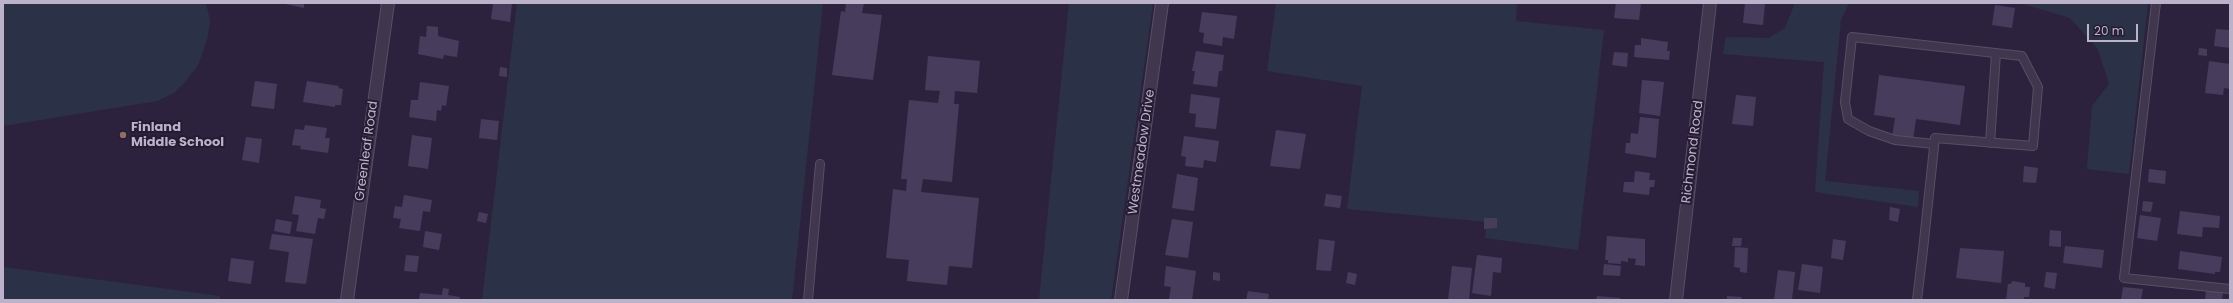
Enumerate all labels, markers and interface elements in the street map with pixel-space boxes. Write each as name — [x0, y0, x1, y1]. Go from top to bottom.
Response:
scale bar — [2089, 16, 2140, 42]
text: 20 m — [2094, 22, 2124, 39]
street label: Westmeadow Drive — [1125, 88, 1159, 216]
street label: Greenleaf Road — [352, 100, 382, 202]
street label: Richmond Road — [1679, 100, 1707, 204]
place label: Finland Middle School — [131, 120, 224, 151]
marker: Finland Middle School — [118, 130, 128, 140]

